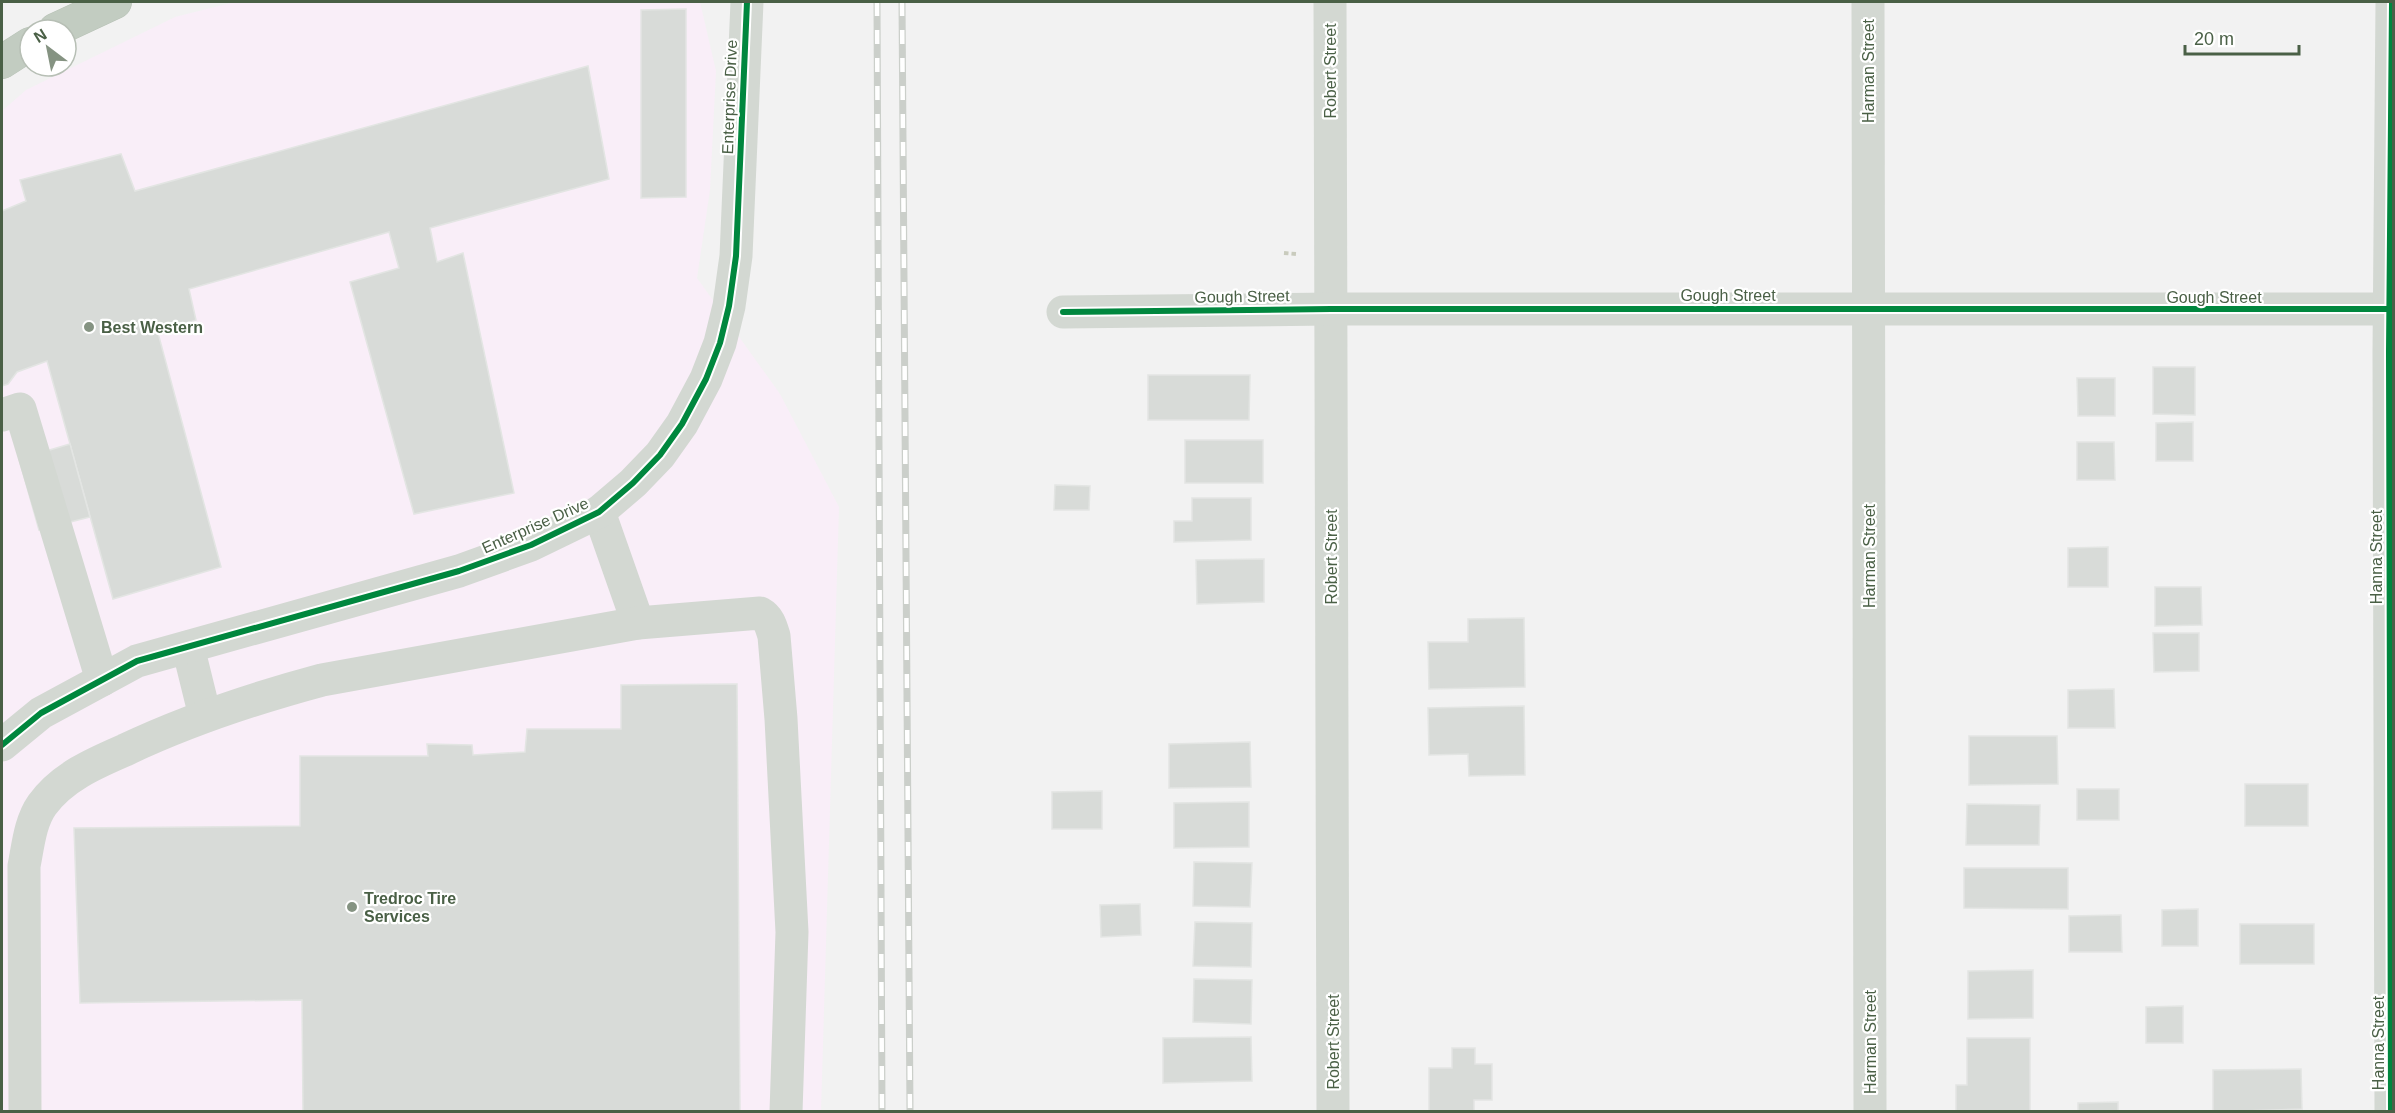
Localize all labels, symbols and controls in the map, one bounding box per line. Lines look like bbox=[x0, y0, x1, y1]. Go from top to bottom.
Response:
north arrow bbox=[18, 18, 78, 78]
street label: Harman Street bbox=[1860, 18, 1877, 123]
scale bar bbox=[2185, 18, 2299, 56]
street label: Robert Street bbox=[1322, 23, 1339, 119]
text: N bbox=[31, 25, 50, 46]
text: 20 m bbox=[2194, 29, 2234, 49]
street label: Enterprise Drive bbox=[719, 39, 740, 155]
street label: Gough Street bbox=[1194, 287, 1290, 306]
street label: Gough Street bbox=[1680, 287, 1776, 304]
street label: Gough Street bbox=[2166, 289, 2262, 306]
place label: Best Western bbox=[101, 319, 203, 336]
marker: Best Western bbox=[82, 320, 96, 334]
street label: Enterprise Drive bbox=[479, 494, 591, 557]
street label: Harman Street bbox=[1861, 503, 1878, 608]
street label: Robert Street bbox=[1323, 509, 1340, 605]
street label: Hanna Street bbox=[2368, 509, 2385, 604]
place label: Tredroc Tire Services bbox=[364, 890, 456, 925]
marker: Tredroc Tire Services bbox=[345, 900, 359, 914]
street label: Harman Street bbox=[1862, 989, 1879, 1094]
street label: Robert Street bbox=[1325, 994, 1342, 1090]
street label: Hanna Street bbox=[2370, 995, 2387, 1090]

